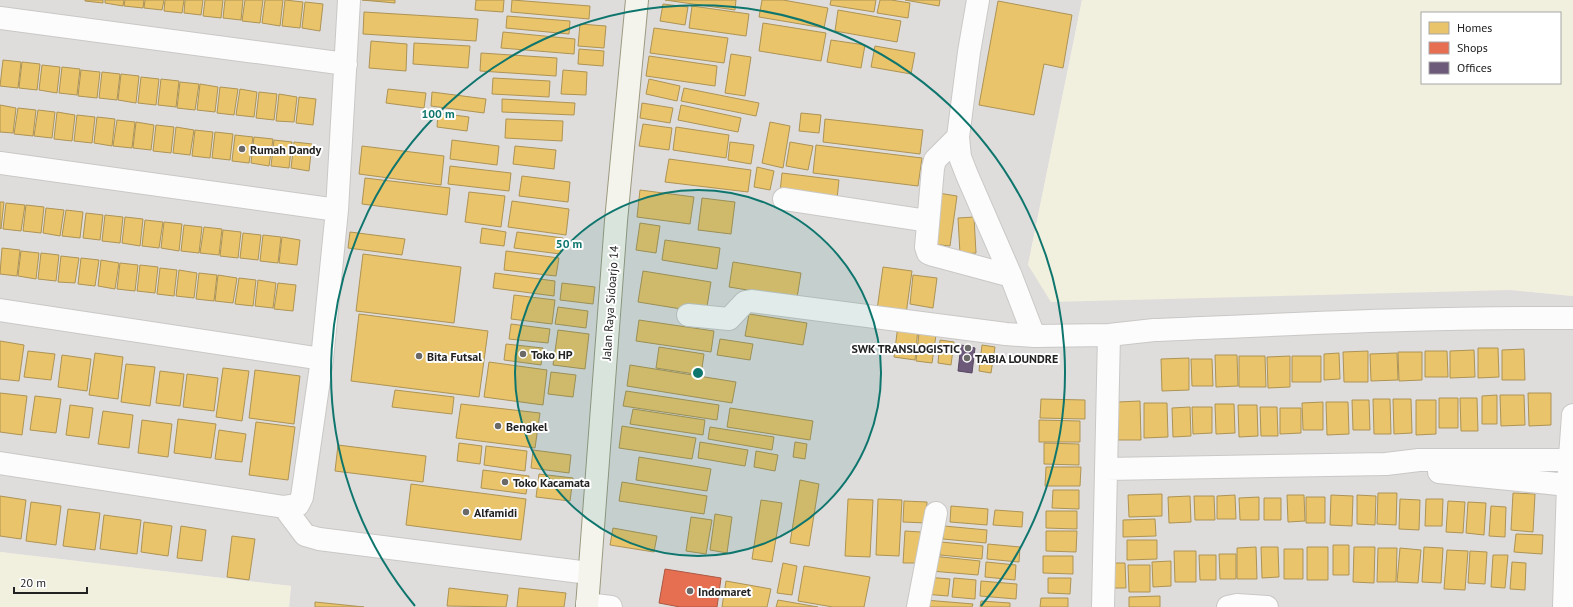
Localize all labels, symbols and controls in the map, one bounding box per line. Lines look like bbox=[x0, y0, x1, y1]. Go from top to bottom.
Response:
legend bbox=[1421, 12, 1561, 84]
text: Homes bbox=[1457, 20, 1492, 35]
text: Shops bbox=[1457, 40, 1488, 55]
text: Offices bbox=[1457, 60, 1492, 75]
text: 100 m bbox=[421, 106, 455, 121]
place label: Rumah Dandy bbox=[250, 142, 322, 157]
marker: Rumah Dandy bbox=[237, 144, 247, 154]
text: 50 m bbox=[556, 236, 582, 251]
street label: Jalan Raya Sidoarjo 14 bbox=[598, 245, 622, 362]
place label: SWK TRANSLOGISTIC bbox=[851, 341, 960, 356]
marker: SWK TRANSLOGISTIC bbox=[963, 343, 973, 353]
place label: Toko HP bbox=[531, 347, 573, 362]
place label: Bita Futsal bbox=[427, 349, 482, 364]
marker: Toko HP bbox=[518, 349, 528, 359]
marker: Bita Futsal bbox=[414, 351, 424, 361]
place label: TABIA LOUNDRE bbox=[975, 351, 1058, 366]
marker: TABIA LOUNDRE bbox=[962, 353, 972, 363]
centre of rings bbox=[691, 366, 705, 380]
place label: Bengkel bbox=[506, 419, 548, 434]
marker: Bengkel bbox=[493, 421, 503, 431]
place label: Toko Kacamata bbox=[513, 475, 590, 490]
marker: Toko Kacamata bbox=[500, 477, 510, 487]
place label: Alfamidi bbox=[474, 505, 517, 520]
marker: Alfamidi bbox=[461, 507, 471, 517]
scale bar bbox=[14, 569, 87, 595]
text: 20 m bbox=[20, 575, 46, 590]
place label: Indomaret bbox=[698, 584, 752, 599]
marker: Indomaret bbox=[685, 586, 695, 596]

